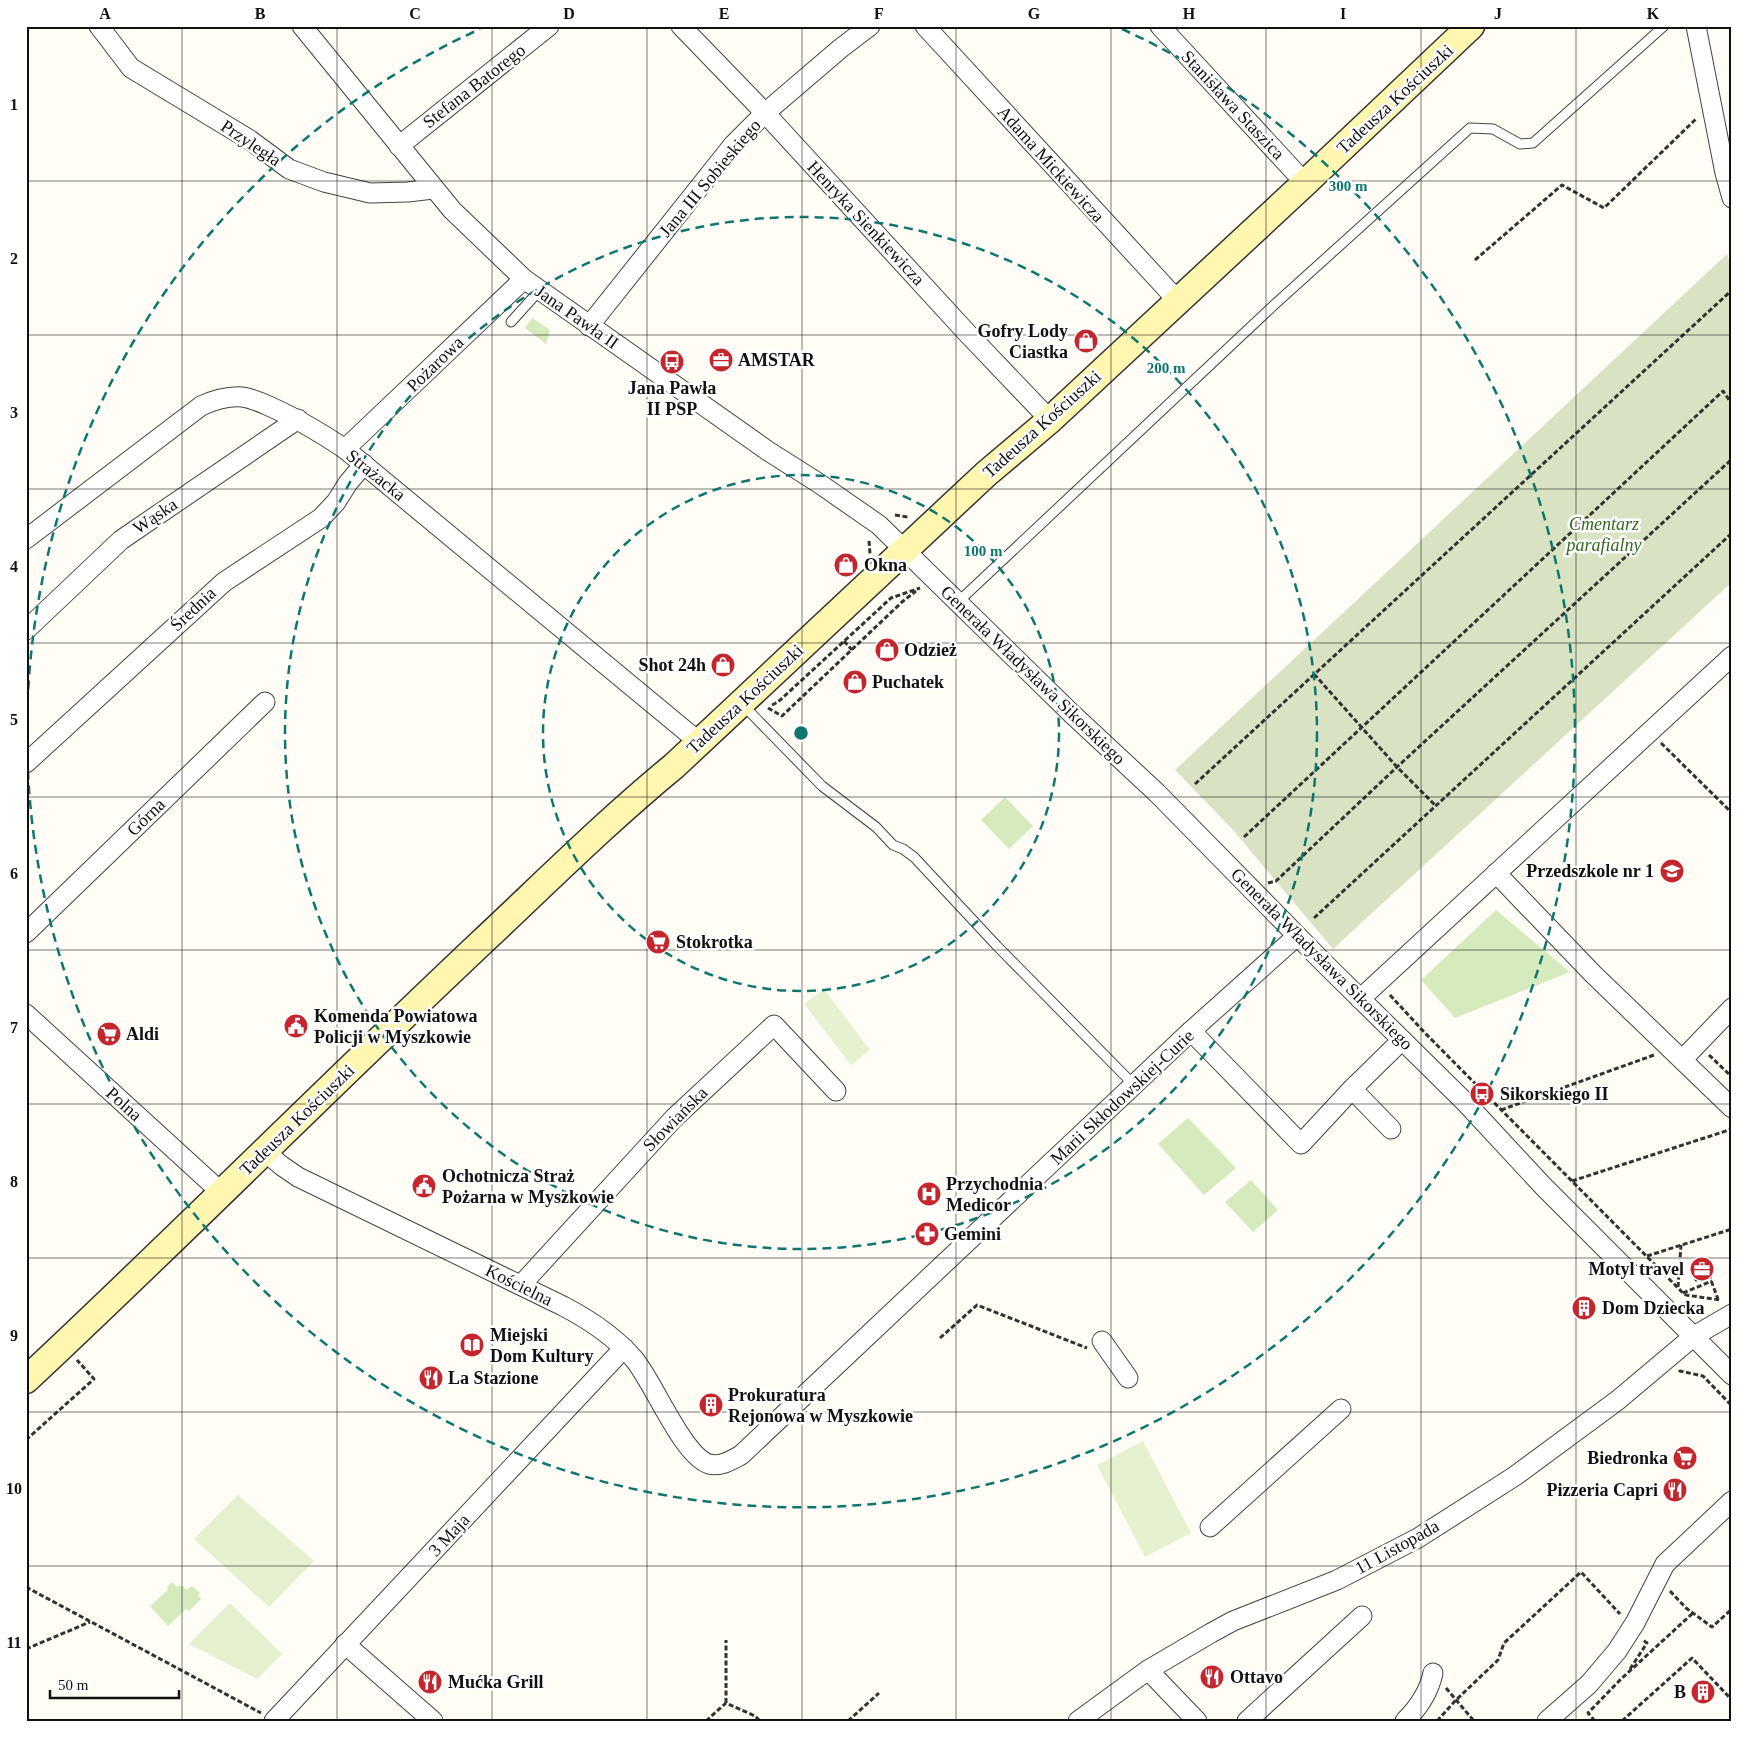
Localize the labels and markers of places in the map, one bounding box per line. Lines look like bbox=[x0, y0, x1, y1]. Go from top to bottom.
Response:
place label: Gofry Lody Ciastka bbox=[977, 321, 1068, 362]
shop icon: Gofry Lody Ciastka bbox=[1073, 328, 1099, 354]
office icon: AMSTAR bbox=[708, 347, 734, 373]
bus stop icon: Jana Pawła II PSP bbox=[659, 349, 685, 375]
place label: AMSTAR bbox=[738, 350, 816, 370]
place label: Jana Pawła II PSP bbox=[628, 378, 716, 419]
shop icon: Okna bbox=[833, 552, 859, 578]
place label: Okna bbox=[864, 555, 907, 575]
shop icon: Odzież bbox=[874, 637, 900, 663]
place label: Odzież bbox=[904, 640, 957, 660]
shop icon: Shot 24h bbox=[710, 652, 736, 678]
place label: Shot 24h bbox=[638, 655, 706, 675]
shop icon: Puchatek bbox=[842, 669, 868, 695]
place label: Puchatek bbox=[872, 672, 944, 692]
centre of rings bbox=[792, 724, 810, 742]
school or university icon: Przedszkole nr 1 bbox=[1659, 858, 1685, 884]
place label: Przedszkole nr 1 bbox=[1526, 861, 1654, 881]
supermarket icon: Stokrotka bbox=[645, 929, 671, 955]
place label: Stokrotka bbox=[676, 932, 753, 952]
place label: Komenda Powiatowa Policji w Myszkowie bbox=[314, 1006, 478, 1047]
public building icon: Komenda Powiatowa Policji w Myszkowie bbox=[283, 1013, 309, 1039]
supermarket icon: Aldi bbox=[96, 1021, 122, 1047]
place label: Aldi bbox=[126, 1024, 159, 1044]
bus stop icon: Sikorskiego II bbox=[1469, 1081, 1495, 1107]
place label: Sikorskiego II bbox=[1500, 1084, 1609, 1104]
place label: Ochotnicza Straż Pożarna w Myszkowie bbox=[442, 1166, 614, 1207]
public building icon: Ochotnicza Straż Pożarna w Myszkowie bbox=[411, 1173, 437, 1199]
place label: Przychodnia Medicor bbox=[946, 1174, 1043, 1215]
hospital icon: Przychodnia Medicor bbox=[916, 1181, 942, 1207]
pharmacy icon: Gemini bbox=[914, 1221, 940, 1247]
place label: Gemini bbox=[944, 1224, 1001, 1244]
office icon: Motyl travel bbox=[1689, 1256, 1715, 1282]
place label: Motyl travel bbox=[1589, 1259, 1684, 1279]
building icon: Dom Dziecka bbox=[1571, 1295, 1597, 1321]
place label: Dom Dziecka bbox=[1602, 1298, 1704, 1318]
place label: Miejski Dom Kultury bbox=[490, 1325, 594, 1366]
library icon: Miejski Dom Kultury bbox=[459, 1332, 485, 1358]
restaurant icon: La Stazione bbox=[418, 1365, 444, 1391]
place label: La Stazione bbox=[448, 1368, 539, 1388]
place label: Prokuratura Rejonowa w Myszkowie bbox=[728, 1385, 913, 1426]
building icon: Prokuratura Rejonowa w Myszkowie bbox=[698, 1392, 724, 1418]
supermarket icon: Biedronka bbox=[1672, 1445, 1698, 1471]
place label: Biedronka bbox=[1587, 1448, 1668, 1468]
restaurant icon: Pizzeria Capri bbox=[1662, 1477, 1688, 1503]
place label: Pizzeria Capri bbox=[1547, 1480, 1658, 1500]
restaurant icon: Ottavo bbox=[1199, 1664, 1225, 1690]
place label: Ottavo bbox=[1230, 1667, 1283, 1687]
restaurant icon: Mućka Grill bbox=[417, 1669, 443, 1695]
place label: Mućka Grill bbox=[448, 1672, 544, 1692]
building icon: B bbox=[1690, 1679, 1716, 1705]
place label: B bbox=[1674, 1682, 1686, 1702]

